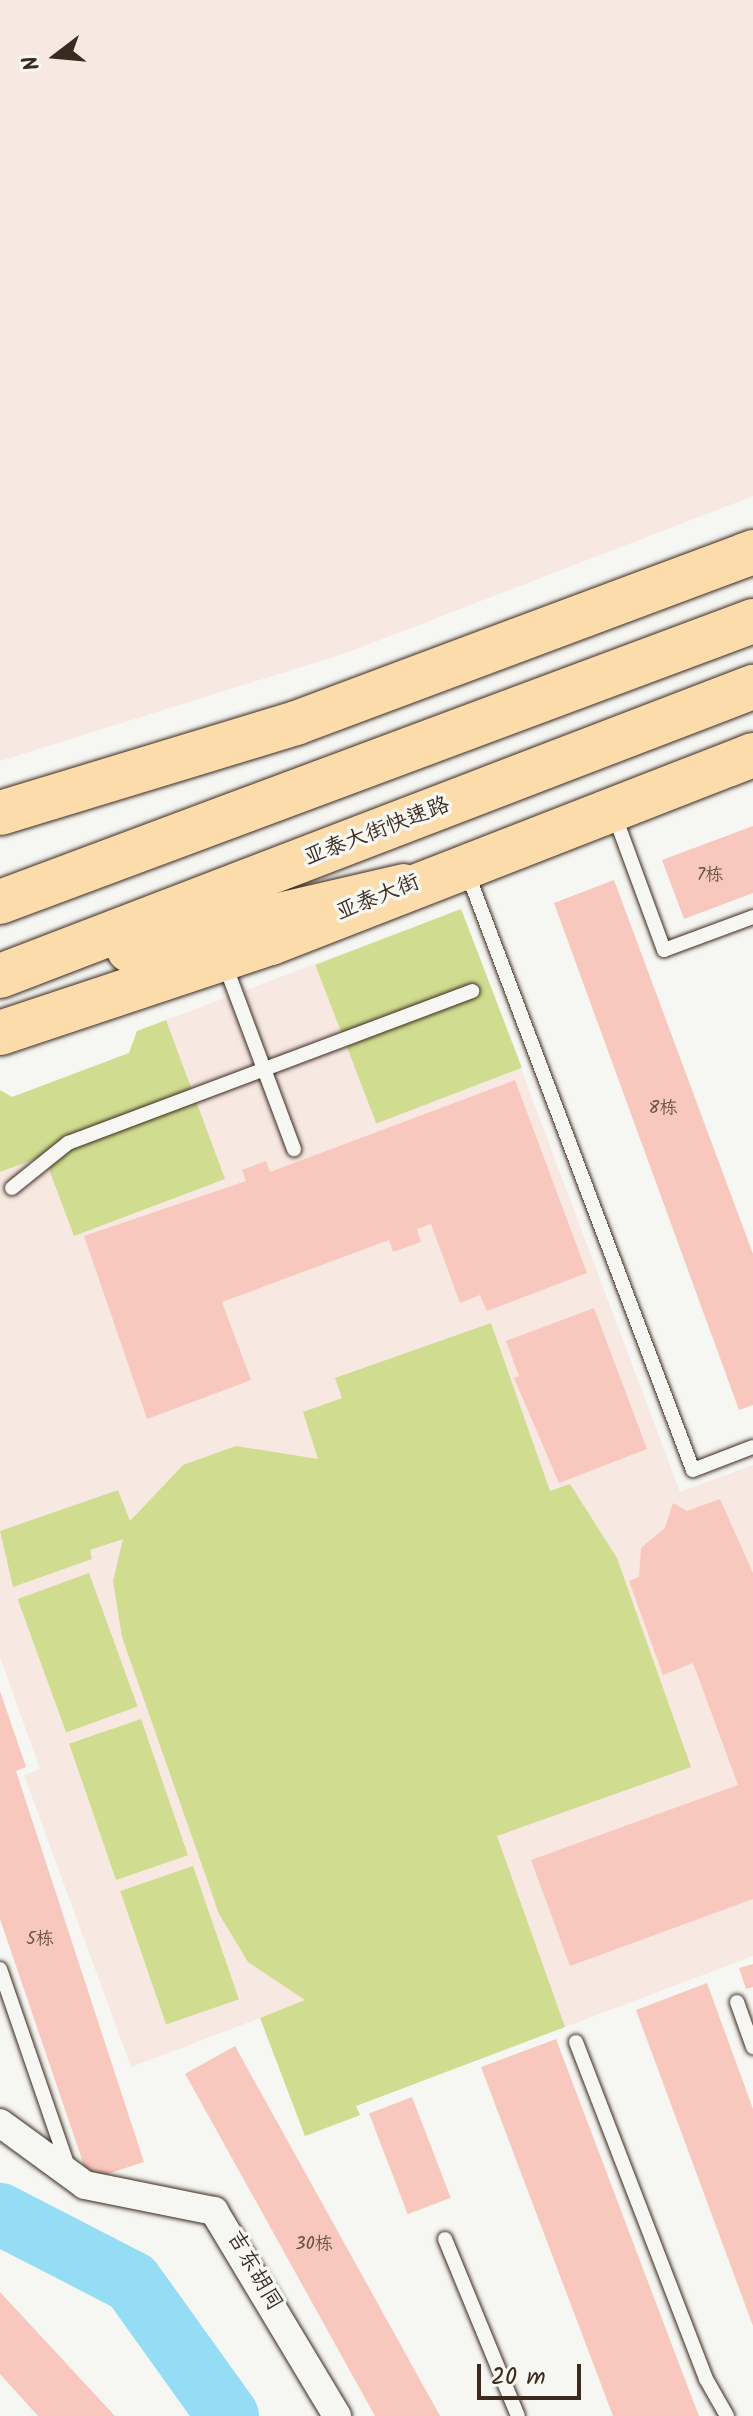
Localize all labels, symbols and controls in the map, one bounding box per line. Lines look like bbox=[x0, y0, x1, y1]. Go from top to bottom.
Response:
north arrow bbox=[16, 16, 96, 96]
text: N bbox=[14, 51, 51, 74]
street label: 亚泰大街快速路 bbox=[300, 792, 454, 872]
house number: 7栋 bbox=[697, 865, 723, 887]
street label: 亚泰大街 bbox=[332, 869, 424, 927]
house number: 8栋 bbox=[649, 1098, 677, 1120]
house number: 5栋 bbox=[26, 1929, 54, 1951]
street label: 吉东胡同 bbox=[221, 2226, 287, 2316]
house number: 30栋 bbox=[295, 2234, 333, 2256]
scale bar bbox=[481, 2348, 585, 2398]
text: 20 m bbox=[491, 2358, 546, 2397]

